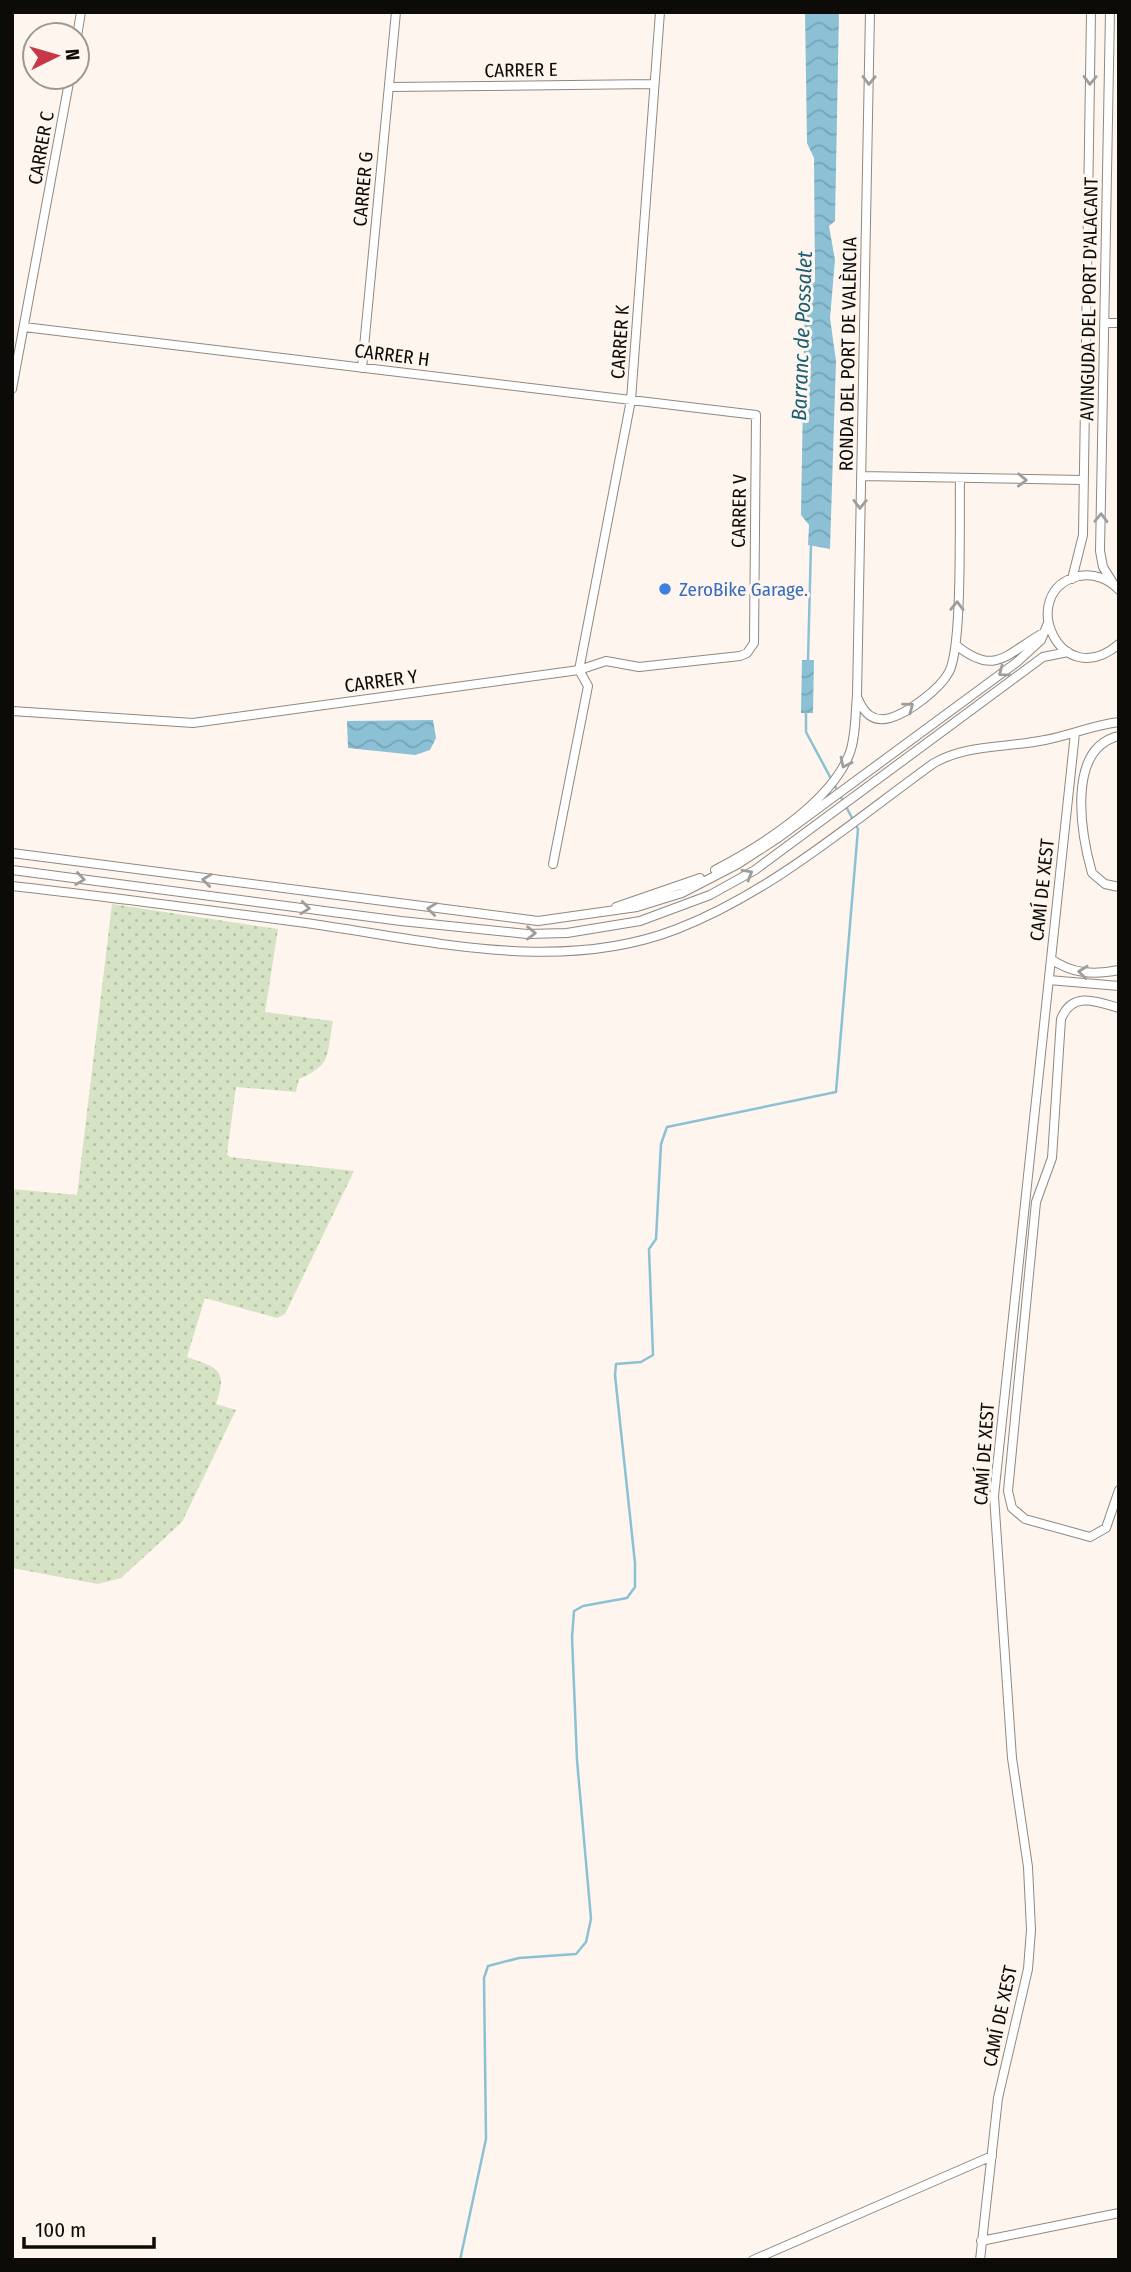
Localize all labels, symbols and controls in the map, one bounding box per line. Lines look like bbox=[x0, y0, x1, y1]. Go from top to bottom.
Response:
north arrow bbox=[21, 21, 91, 91]
text: N bbox=[60, 48, 84, 61]
street label: CARRER E bbox=[484, 58, 558, 82]
one-way arrow bbox=[861, 75, 876, 86]
one-way arrow bbox=[1082, 76, 1098, 86]
street label: CARRER C bbox=[23, 109, 59, 186]
street label: CARRER G bbox=[348, 151, 378, 227]
street label: AVINGUDA DEL PORT D'ALACANT bbox=[1075, 177, 1103, 421]
street label: RONDA DEL PORT DE VALÈNCIA bbox=[834, 237, 862, 471]
water label: Barranc de Possalet bbox=[786, 251, 818, 421]
street label: CARRER K bbox=[606, 303, 634, 380]
street label: CARRER H bbox=[353, 339, 431, 371]
one-way arrow bbox=[1016, 472, 1027, 487]
street label: CARRER V bbox=[727, 474, 751, 548]
one-way arrow bbox=[853, 499, 868, 510]
one-way arrow bbox=[1093, 512, 1109, 522]
place label: ZeroBike Garage. bbox=[679, 578, 808, 601]
marker: ZeroBike Garage. bbox=[657, 581, 673, 597]
one-way arrow bbox=[949, 600, 964, 611]
street label: CARRER Y bbox=[343, 664, 420, 698]
one-way arrow bbox=[998, 664, 1011, 676]
one-way arrow bbox=[901, 703, 914, 716]
one-way arrow bbox=[839, 756, 853, 768]
street label: CAMÍ DE XEST bbox=[1025, 837, 1059, 942]
one-way arrow bbox=[740, 869, 753, 882]
one-way arrow bbox=[74, 871, 86, 886]
one-way arrow bbox=[201, 873, 213, 888]
one-way arrow bbox=[300, 901, 311, 916]
one-way arrow bbox=[426, 902, 438, 917]
one-way arrow bbox=[526, 926, 537, 941]
one-way arrow bbox=[1078, 964, 1089, 979]
street label: CAMÍ DE XEST bbox=[969, 1402, 999, 1506]
street label: CAMÍ DE XEST bbox=[978, 1963, 1022, 2069]
scale bar bbox=[24, 2206, 154, 2250]
text: 100 m bbox=[35, 2217, 86, 2243]

